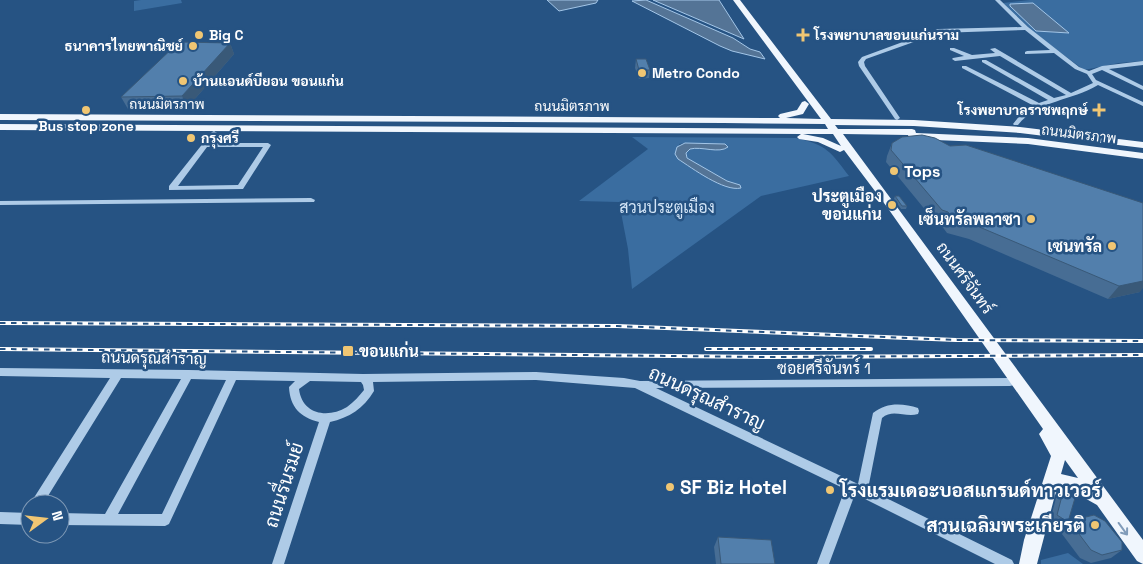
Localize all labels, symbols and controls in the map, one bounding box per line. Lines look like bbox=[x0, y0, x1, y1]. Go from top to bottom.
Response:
place label: Big C bbox=[209, 26, 244, 44]
place label: โรงพยาบาลขอนแก่นราม bbox=[813, 26, 959, 44]
marker: โรงพยาบาลขอนแก่นราม bbox=[796, 28, 810, 42]
marker: Big C bbox=[193, 29, 205, 41]
place label: ธนาคารไทยพาณิชย์ bbox=[65, 37, 184, 55]
marker: ธนาคารไทยพาณิชย์ bbox=[187, 40, 199, 52]
place label: Metro Condo bbox=[652, 64, 740, 82]
marker: Metro Condo bbox=[636, 67, 648, 79]
place label: บ้านแอนด์บียอน ขอนแก่น bbox=[193, 72, 344, 90]
marker: บ้านแอนด์บียอน ขอนแก่น bbox=[177, 75, 189, 87]
street label: ถนนมิตรภาพ bbox=[129, 95, 205, 113]
street label: ถนนมิตรภาพ bbox=[534, 97, 610, 115]
place label: โรงพยาบาลราชพฤกษ์ bbox=[957, 101, 1089, 119]
marker: โรงพยาบาลราชพฤกษ์ bbox=[1092, 103, 1106, 117]
marker: Bus stop zone bbox=[80, 104, 92, 116]
place label: Bus stop zone bbox=[38, 117, 134, 135]
street label: ถนนมิตรภาพ bbox=[1041, 120, 1117, 148]
place label: กรุงศรี bbox=[201, 129, 239, 149]
marker: กรุงศรี bbox=[185, 132, 197, 144]
place label: Tops bbox=[904, 161, 940, 182]
marker: Tops bbox=[888, 165, 900, 177]
place label: ประตูเมือง ขอนแก่น bbox=[812, 186, 882, 225]
park label: สวนประตูเมือง bbox=[619, 197, 715, 219]
marker: ประตูเมือง ขอนแก่น bbox=[886, 199, 898, 211]
place label: เซ็นทรัลพลาซา bbox=[918, 206, 1021, 230]
marker: เซ็นทรัลพลาซา bbox=[1025, 213, 1037, 225]
place label: เซนทรัล bbox=[1047, 236, 1102, 257]
street label: ถนนศรีจันทร์ bbox=[932, 237, 1000, 319]
marker: เซนทรัล bbox=[1106, 240, 1118, 252]
place label: ขอนแก่น bbox=[359, 341, 419, 362]
marker: ขอนแก่น bbox=[341, 344, 355, 358]
street label: ถนนดรุณสำราญ bbox=[101, 347, 207, 370]
street label: ซอยศรีจันทร์ 1 bbox=[777, 356, 871, 379]
street label: ถนนดรุณสำราญ bbox=[645, 360, 769, 436]
street label: ถนนรื่นรมย์ bbox=[254, 438, 310, 531]
place label: SF Biz Hotel bbox=[680, 475, 787, 500]
place label: โรงแรมเดอะบอสแกรนด์ทาวเวอร์ bbox=[839, 478, 1102, 503]
marker: SF Biz Hotel bbox=[664, 481, 676, 493]
marker: โรงแรมเดอะบอสแกรนด์ทาวเวอร์ bbox=[824, 484, 836, 496]
north arrow bbox=[20, 494, 70, 544]
text: N bbox=[48, 509, 67, 523]
place label: สวนเฉลิมพระเกียรติ bbox=[926, 513, 1085, 538]
marker: สวนเฉลิมพระเกียรติ bbox=[1089, 519, 1101, 531]
one-way arrow bbox=[1118, 522, 1128, 536]

